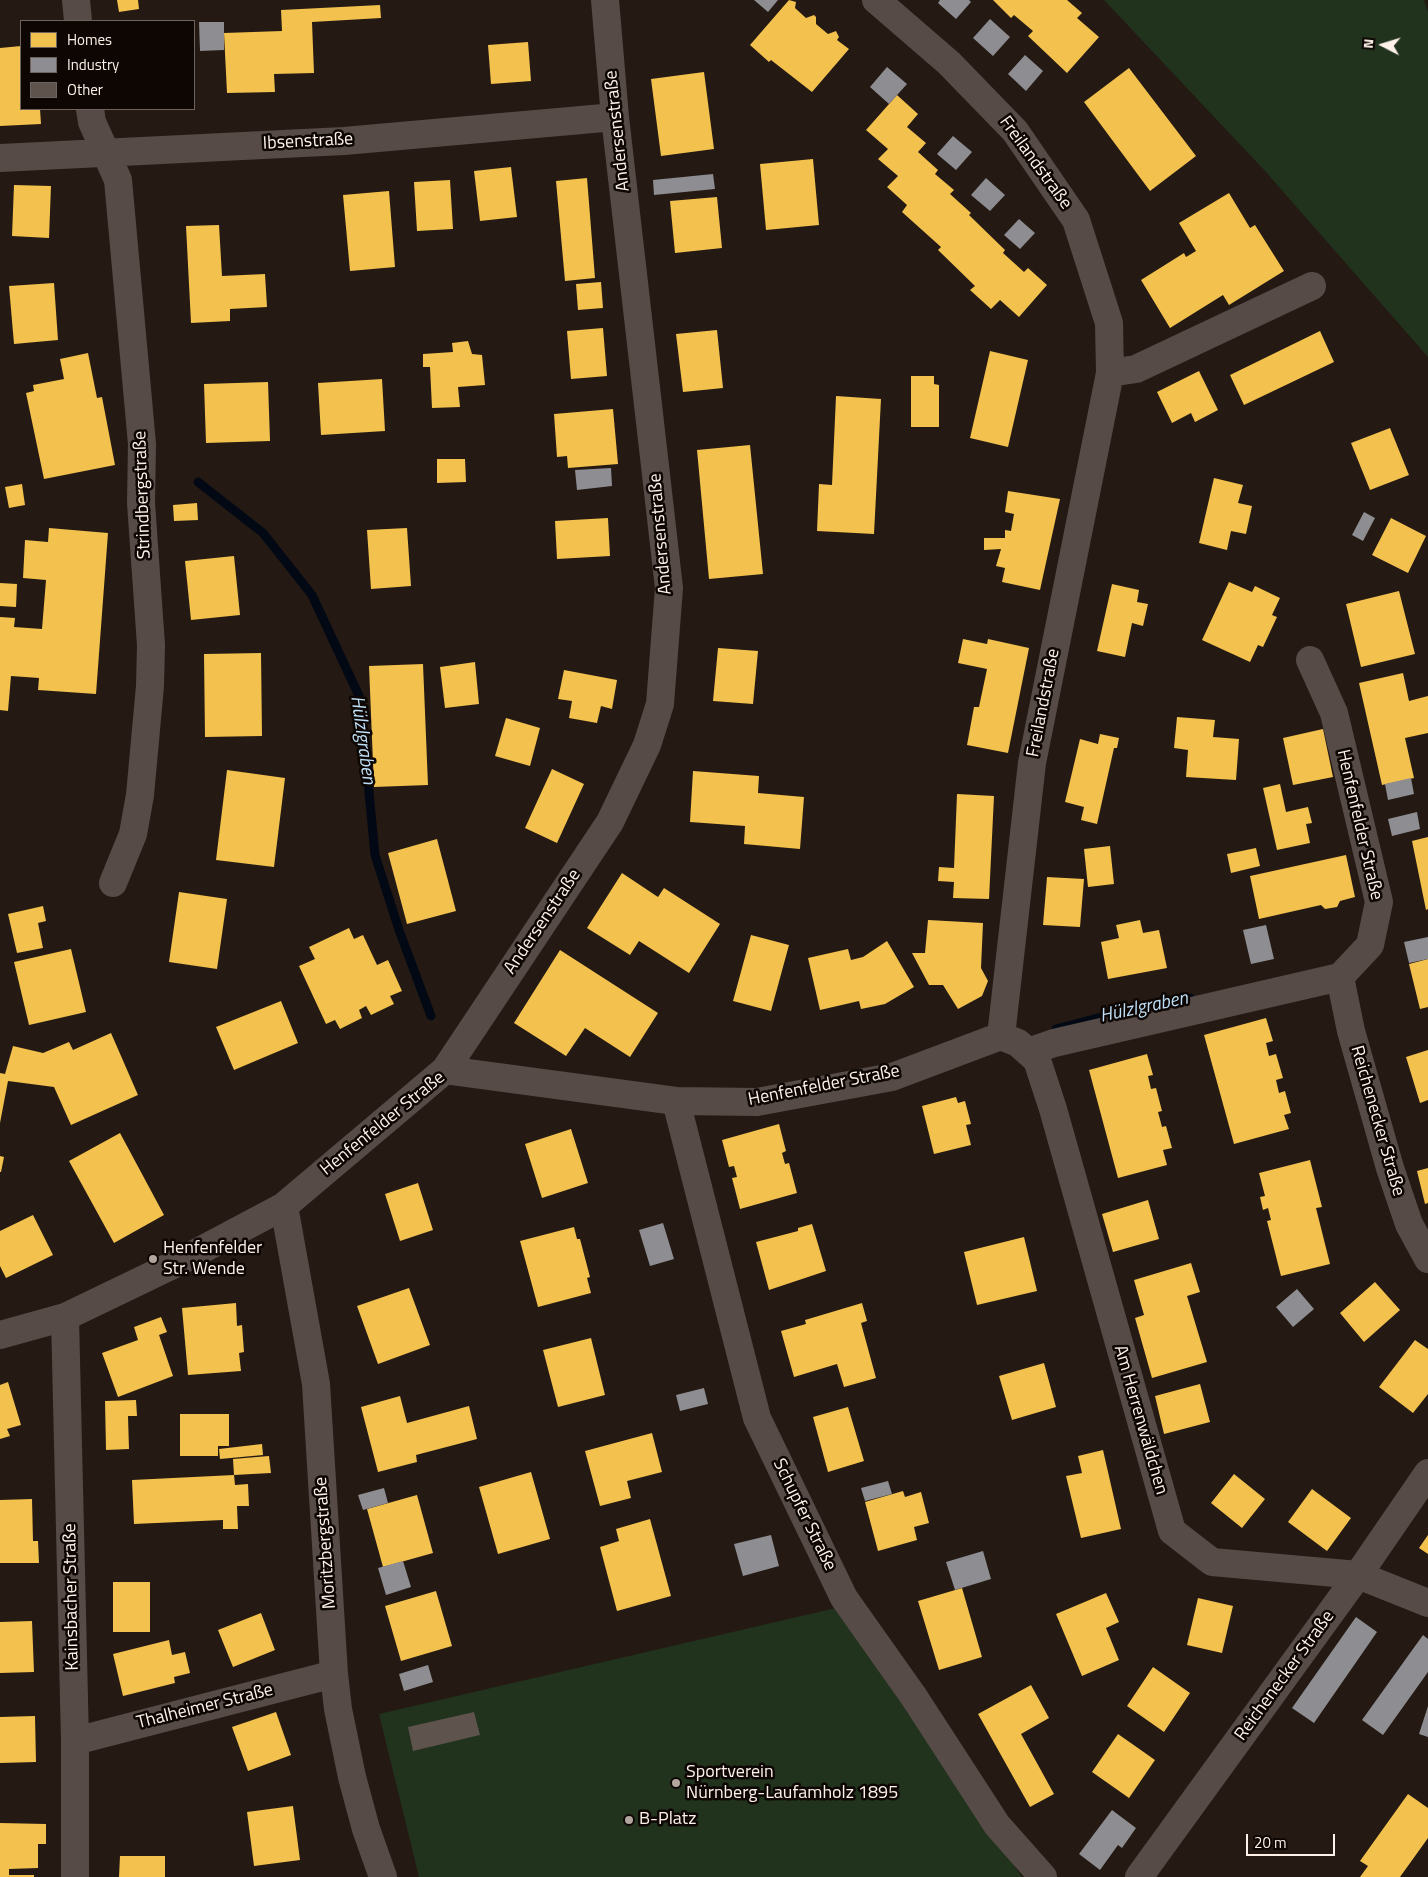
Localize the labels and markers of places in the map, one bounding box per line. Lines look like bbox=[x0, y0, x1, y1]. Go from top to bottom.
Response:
place label: Henfenfelder Str. Wende bbox=[163, 1238, 262, 1280]
marker: Henfenfelder Str. Wende bbox=[147, 1253, 159, 1265]
place label: Sportverein Nürnberg-Laufamholz 1895 bbox=[686, 1762, 898, 1805]
marker: Sportverein Nürnberg-Laufamholz 1895 bbox=[670, 1777, 682, 1789]
place label: B-Platz bbox=[639, 1809, 696, 1831]
marker: B-Platz bbox=[623, 1814, 635, 1826]

